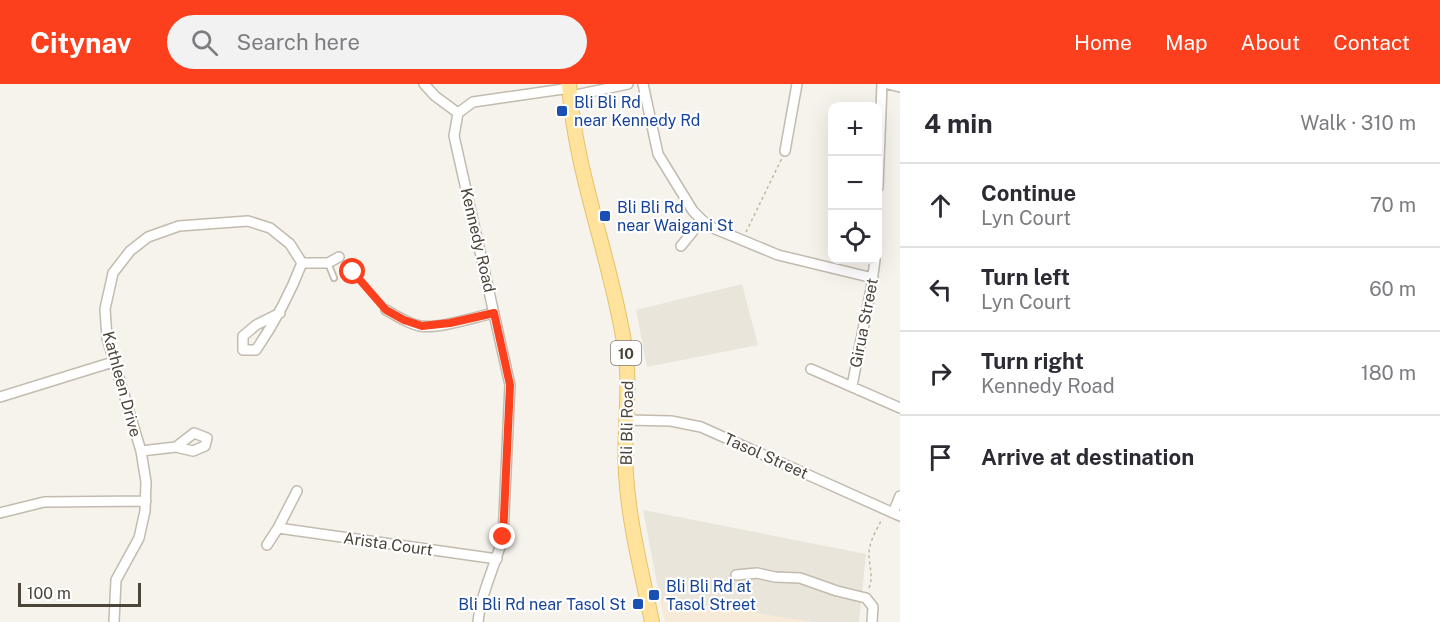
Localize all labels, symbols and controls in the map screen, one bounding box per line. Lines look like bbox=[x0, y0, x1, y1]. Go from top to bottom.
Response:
search box bbox=[167, 15, 587, 69]
text: Citynav bbox=[30, 26, 131, 59]
icon: search bbox=[188, 26, 221, 59]
text: Search here bbox=[236, 29, 360, 55]
text: Home bbox=[1074, 30, 1132, 55]
text: Map bbox=[1165, 30, 1208, 55]
text: About bbox=[1241, 30, 1300, 55]
text: Contact bbox=[1333, 30, 1410, 55]
place label: Bli Bli Rd near Kennedy Rd bbox=[574, 93, 700, 130]
map controls bbox=[828, 102, 882, 264]
button: + bbox=[828, 102, 882, 156]
marker: Bli Bli Rd near Kennedy Rd bbox=[555, 104, 569, 118]
text: 4 min bbox=[924, 108, 993, 139]
text: Walk · 310 m bbox=[1300, 111, 1416, 135]
button: − bbox=[828, 156, 882, 210]
text: Continue bbox=[981, 180, 1076, 206]
street label: Kennedy Road bbox=[457, 186, 499, 294]
icon: ahead bbox=[924, 189, 957, 222]
text: 70 m bbox=[1370, 193, 1416, 217]
place label: Bli Bli Rd near Waigani St bbox=[617, 198, 733, 235]
text: Lyn Court bbox=[981, 206, 1071, 230]
marker: Bli Bli Rd near Waigani St bbox=[598, 209, 612, 223]
button: locate bbox=[828, 210, 882, 264]
route start bbox=[339, 258, 365, 284]
text: Turn left bbox=[981, 264, 1070, 290]
icon: left bbox=[924, 273, 957, 306]
street label: Girua Street bbox=[846, 277, 882, 369]
text: 60 m bbox=[1369, 277, 1416, 301]
text: Lyn Court bbox=[981, 290, 1071, 314]
street label: Kathleen Drive bbox=[99, 329, 145, 439]
road number: 10 bbox=[611, 341, 641, 365]
text: Turn right bbox=[981, 348, 1084, 374]
icon: right bbox=[924, 357, 957, 390]
text: 180 m bbox=[1361, 361, 1416, 385]
text: Kennedy Road bbox=[981, 374, 1115, 398]
street label: Bli Bli Road bbox=[617, 381, 637, 465]
street label: Tasol Street bbox=[721, 429, 811, 483]
icon: arrive bbox=[924, 441, 957, 474]
text: Arrive at destination bbox=[981, 444, 1194, 470]
route end bbox=[489, 523, 515, 549]
street label: Arista Court bbox=[342, 528, 434, 560]
place label: Bli Bli Rd at Tasol Street bbox=[666, 577, 756, 614]
scale bar bbox=[18, 580, 141, 608]
text: 100 m bbox=[27, 584, 71, 603]
marker: Bli Bli Rd at Tasol Street bbox=[647, 588, 661, 602]
place label: Bli Bli Rd near Tasol St bbox=[458, 595, 626, 614]
marker: Bli Bli Rd near Tasol St bbox=[631, 597, 645, 611]

